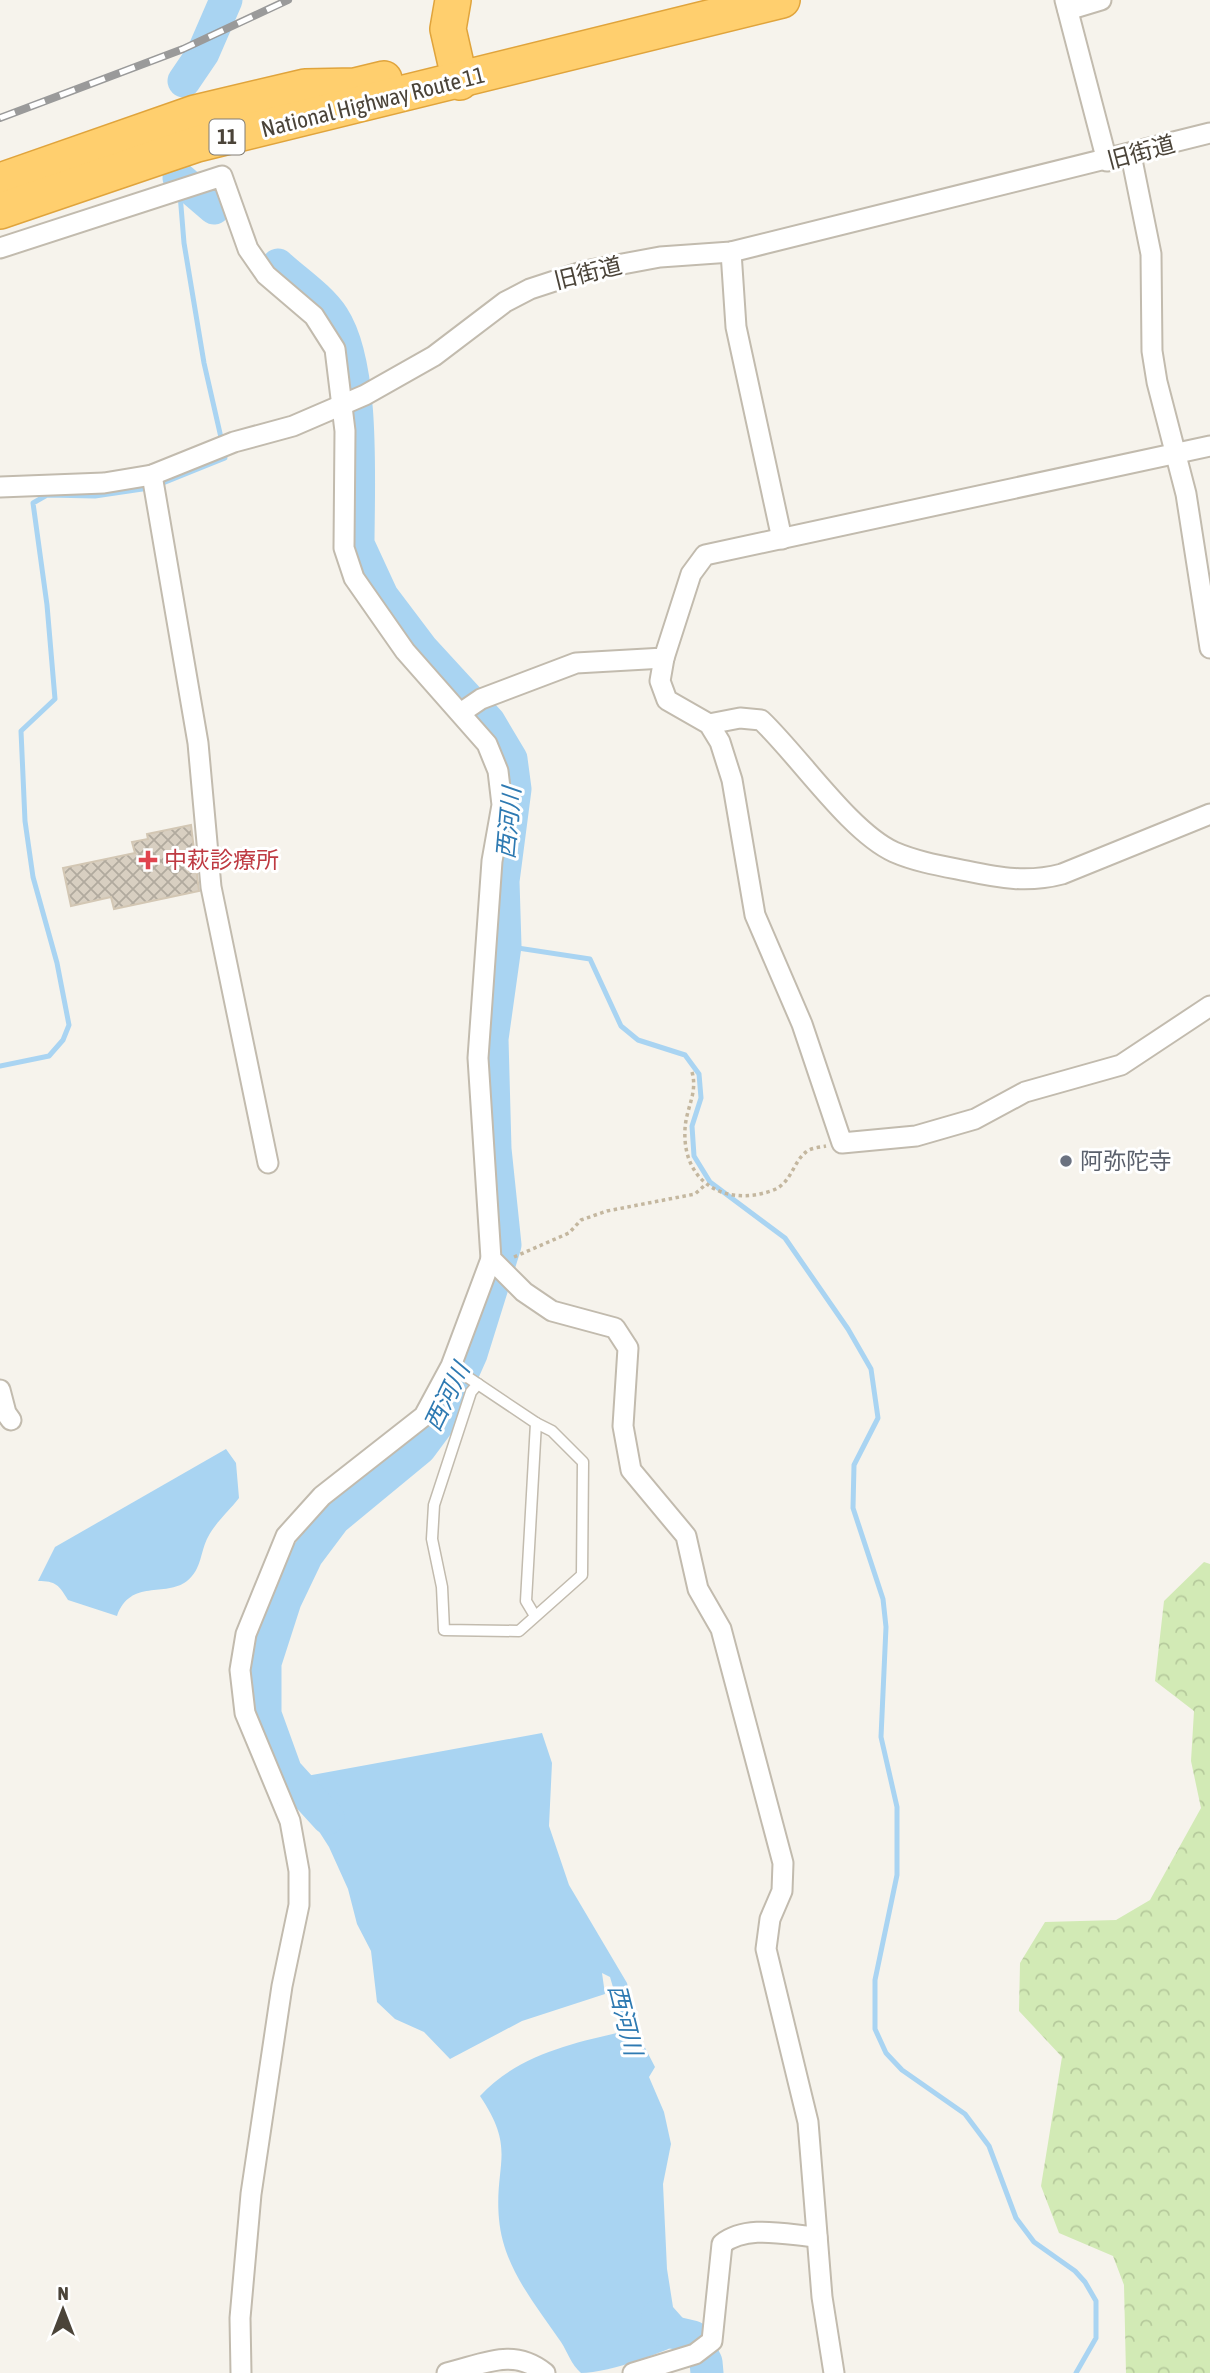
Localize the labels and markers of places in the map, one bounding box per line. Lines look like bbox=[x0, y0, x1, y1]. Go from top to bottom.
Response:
place label: 中萩診療所 bbox=[164, 847, 279, 873]
marker: 中萩診療所 bbox=[138, 850, 158, 870]
place label: 阿弥陀寺 bbox=[1080, 1148, 1172, 1174]
marker: 阿弥陀寺 bbox=[1058, 1153, 1074, 1169]

